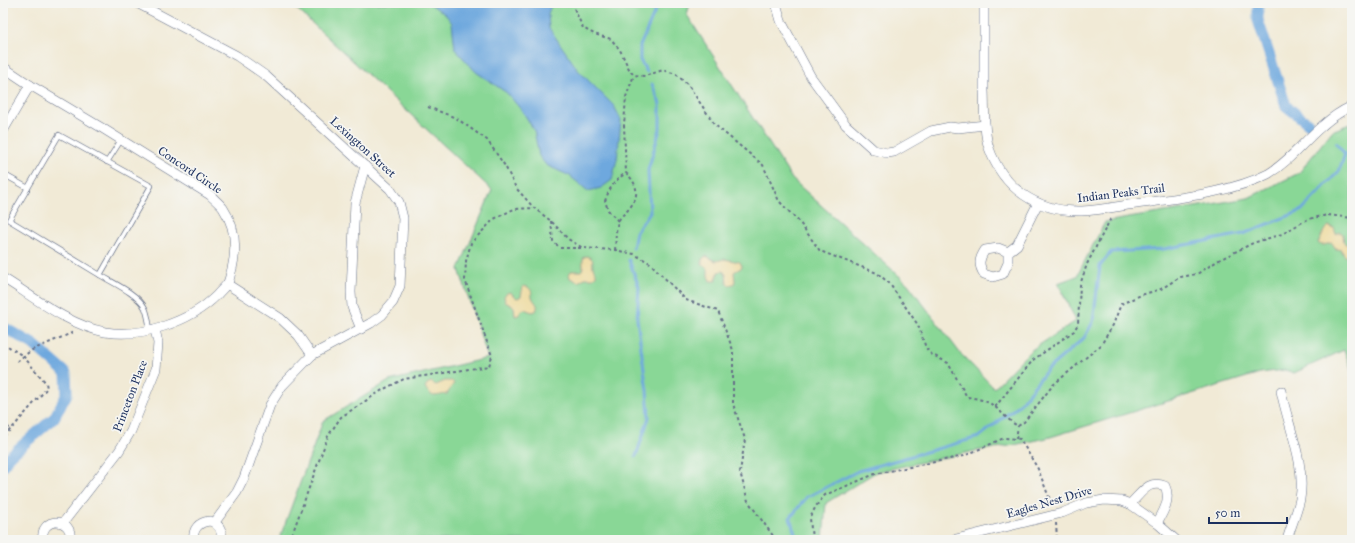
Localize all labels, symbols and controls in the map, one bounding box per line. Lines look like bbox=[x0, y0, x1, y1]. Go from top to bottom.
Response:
street label: Lexington Street bbox=[326, 114, 399, 181]
street label: Concord Circle bbox=[155, 143, 225, 197]
street label: Indian Peaks Trail bbox=[1076, 181, 1166, 205]
street label: Princeton Place bbox=[110, 358, 150, 434]
street label: Eagles Nest Drive bbox=[1005, 483, 1094, 522]
scale bar bbox=[1209, 499, 1287, 525]
text: 50 m bbox=[1215, 506, 1240, 520]

